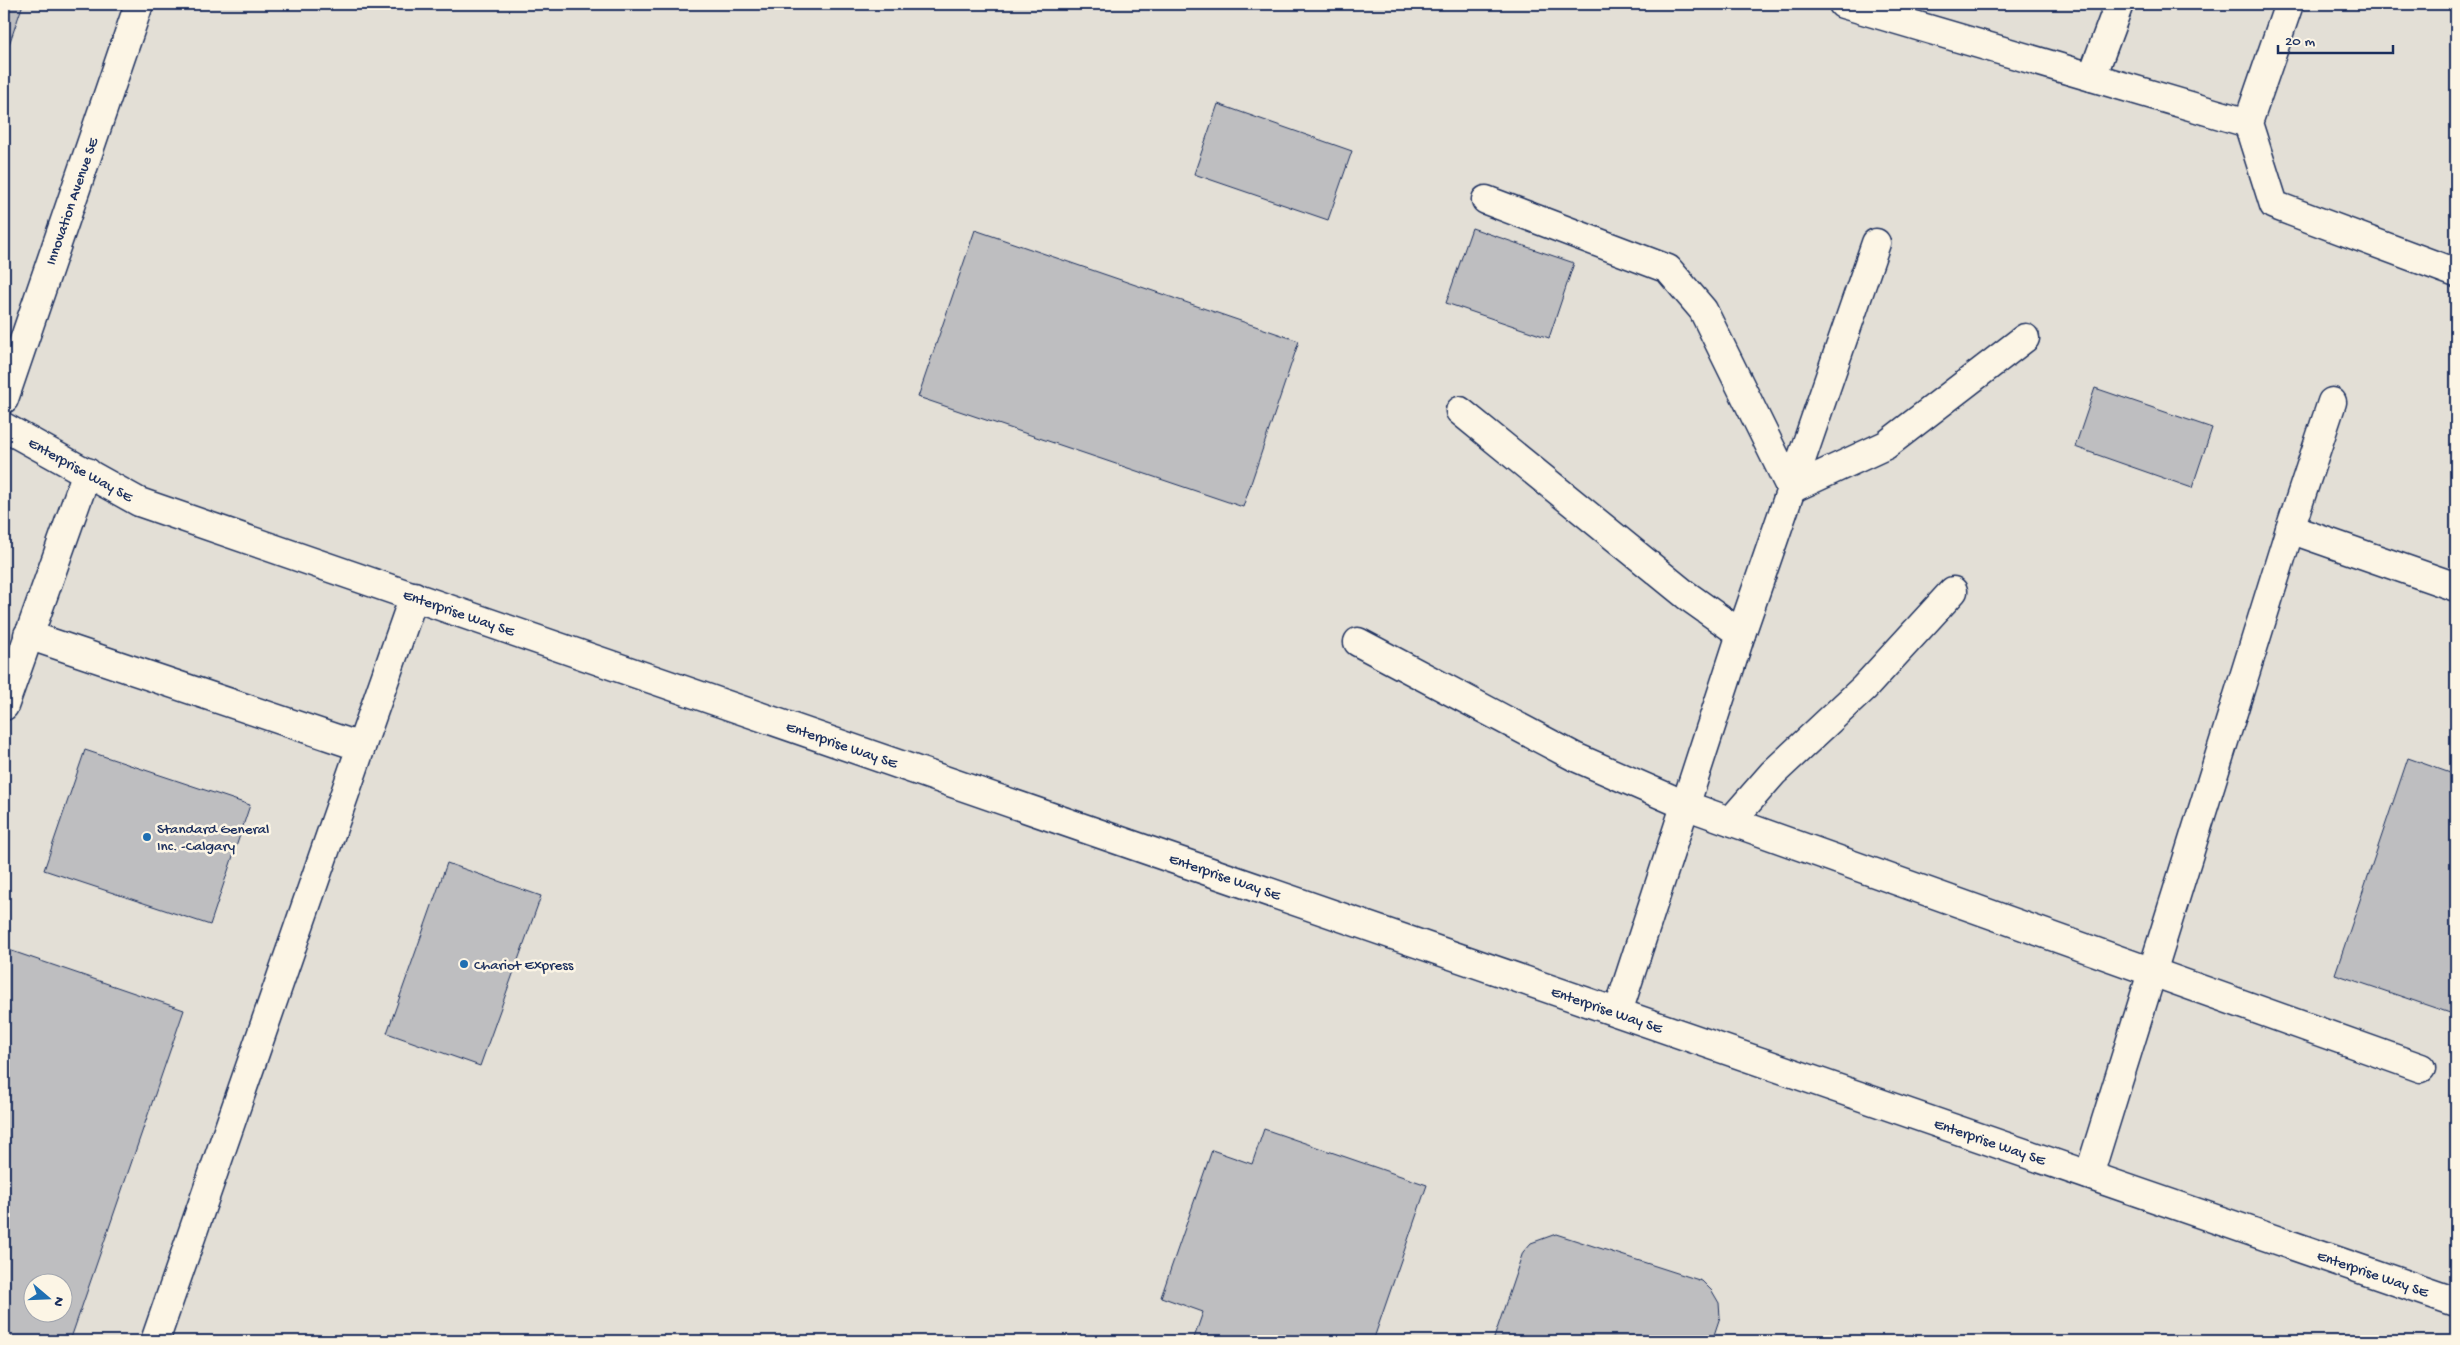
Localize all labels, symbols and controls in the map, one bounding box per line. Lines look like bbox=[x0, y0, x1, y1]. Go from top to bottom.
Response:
scale bar bbox=[2278, 22, 2392, 54]
text: 20 m bbox=[2285, 33, 2315, 51]
street label: Innovation Avenue SE bbox=[43, 135, 103, 268]
street label: Enterprise Way SE bbox=[25, 435, 136, 507]
street label: Enterprise Way SE bbox=[400, 586, 517, 642]
street label: Enterprise Way SE bbox=[783, 718, 900, 774]
place label: Standard General Inc. -Calgary bbox=[157, 821, 269, 856]
marker: Standard General Inc. -Calgary bbox=[141, 831, 153, 843]
street label: Enterprise Way SE bbox=[1166, 850, 1283, 906]
place label: Chariot Express bbox=[474, 957, 574, 975]
marker: Chariot Express bbox=[458, 958, 470, 970]
street label: Enterprise Way SE bbox=[1548, 983, 1665, 1039]
street label: Enterprise Way SE bbox=[1931, 1115, 2048, 1171]
street label: Enterprise Way SE bbox=[2314, 1247, 2431, 1303]
north arrow bbox=[22, 1272, 72, 1322]
text: N bbox=[48, 1294, 67, 1309]

